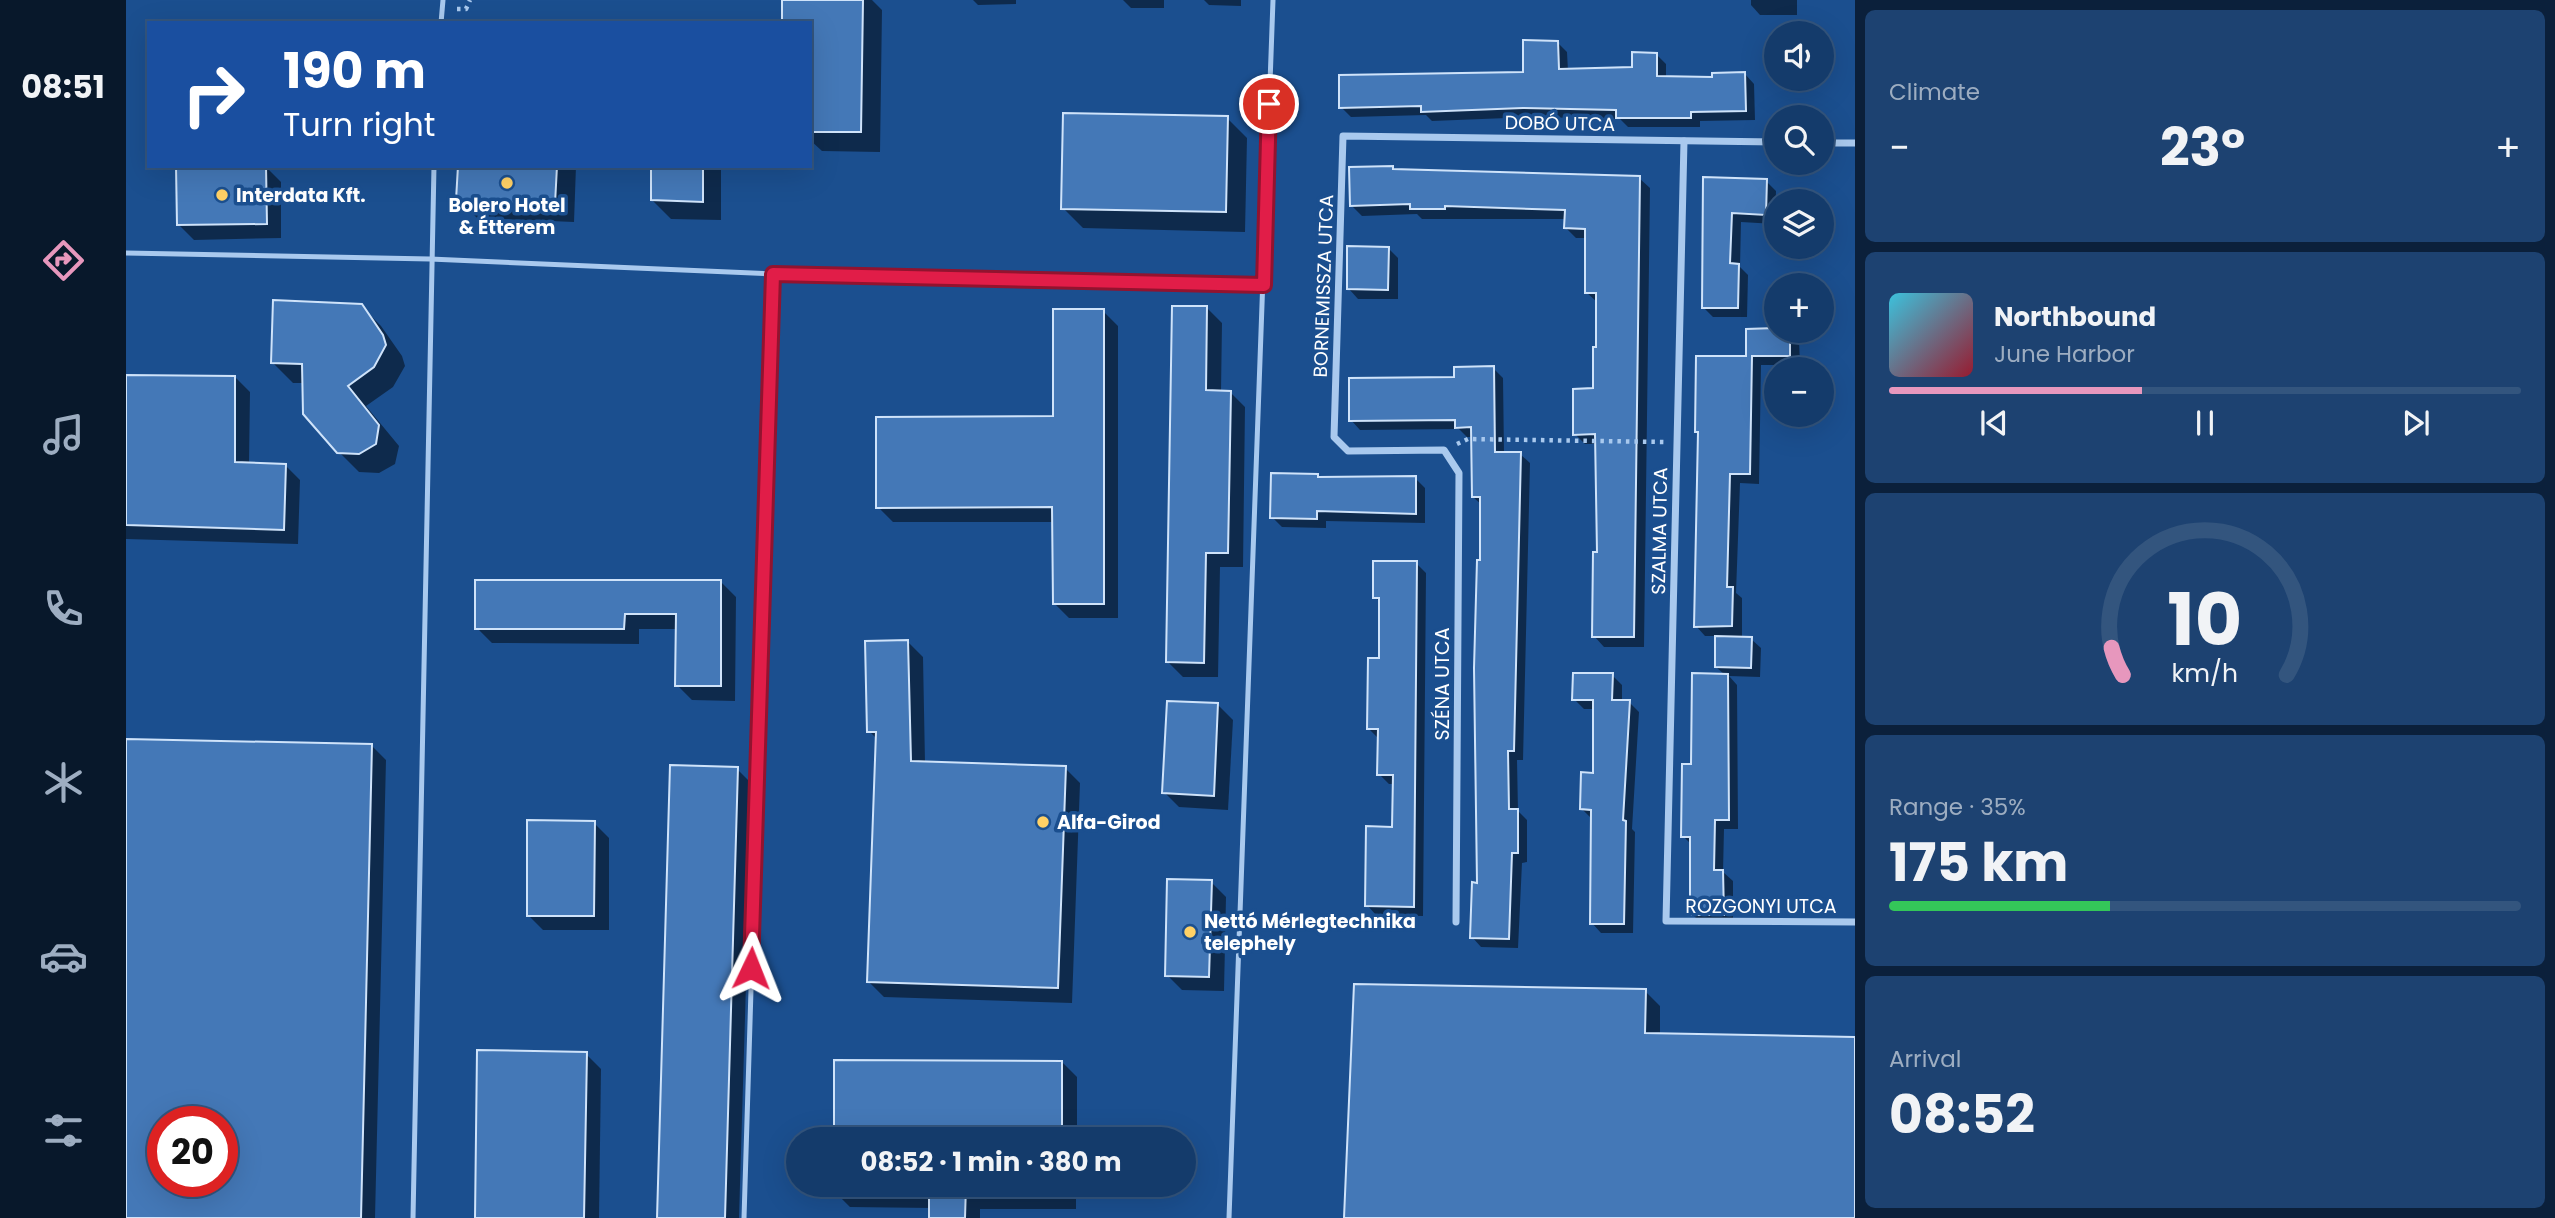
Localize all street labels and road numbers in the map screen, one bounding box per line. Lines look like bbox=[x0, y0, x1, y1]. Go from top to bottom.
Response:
street label: DOBÓ UTCA bbox=[1504, 109, 1616, 138]
street label: BORNEMISSZA UTCA bbox=[1307, 194, 1340, 378]
street label: SZALMA UTCA bbox=[1645, 467, 1674, 595]
street label: SZÉNA UTCA bbox=[1429, 627, 1456, 741]
street label: ROZGONYI UTCA bbox=[1685, 893, 1837, 920]

